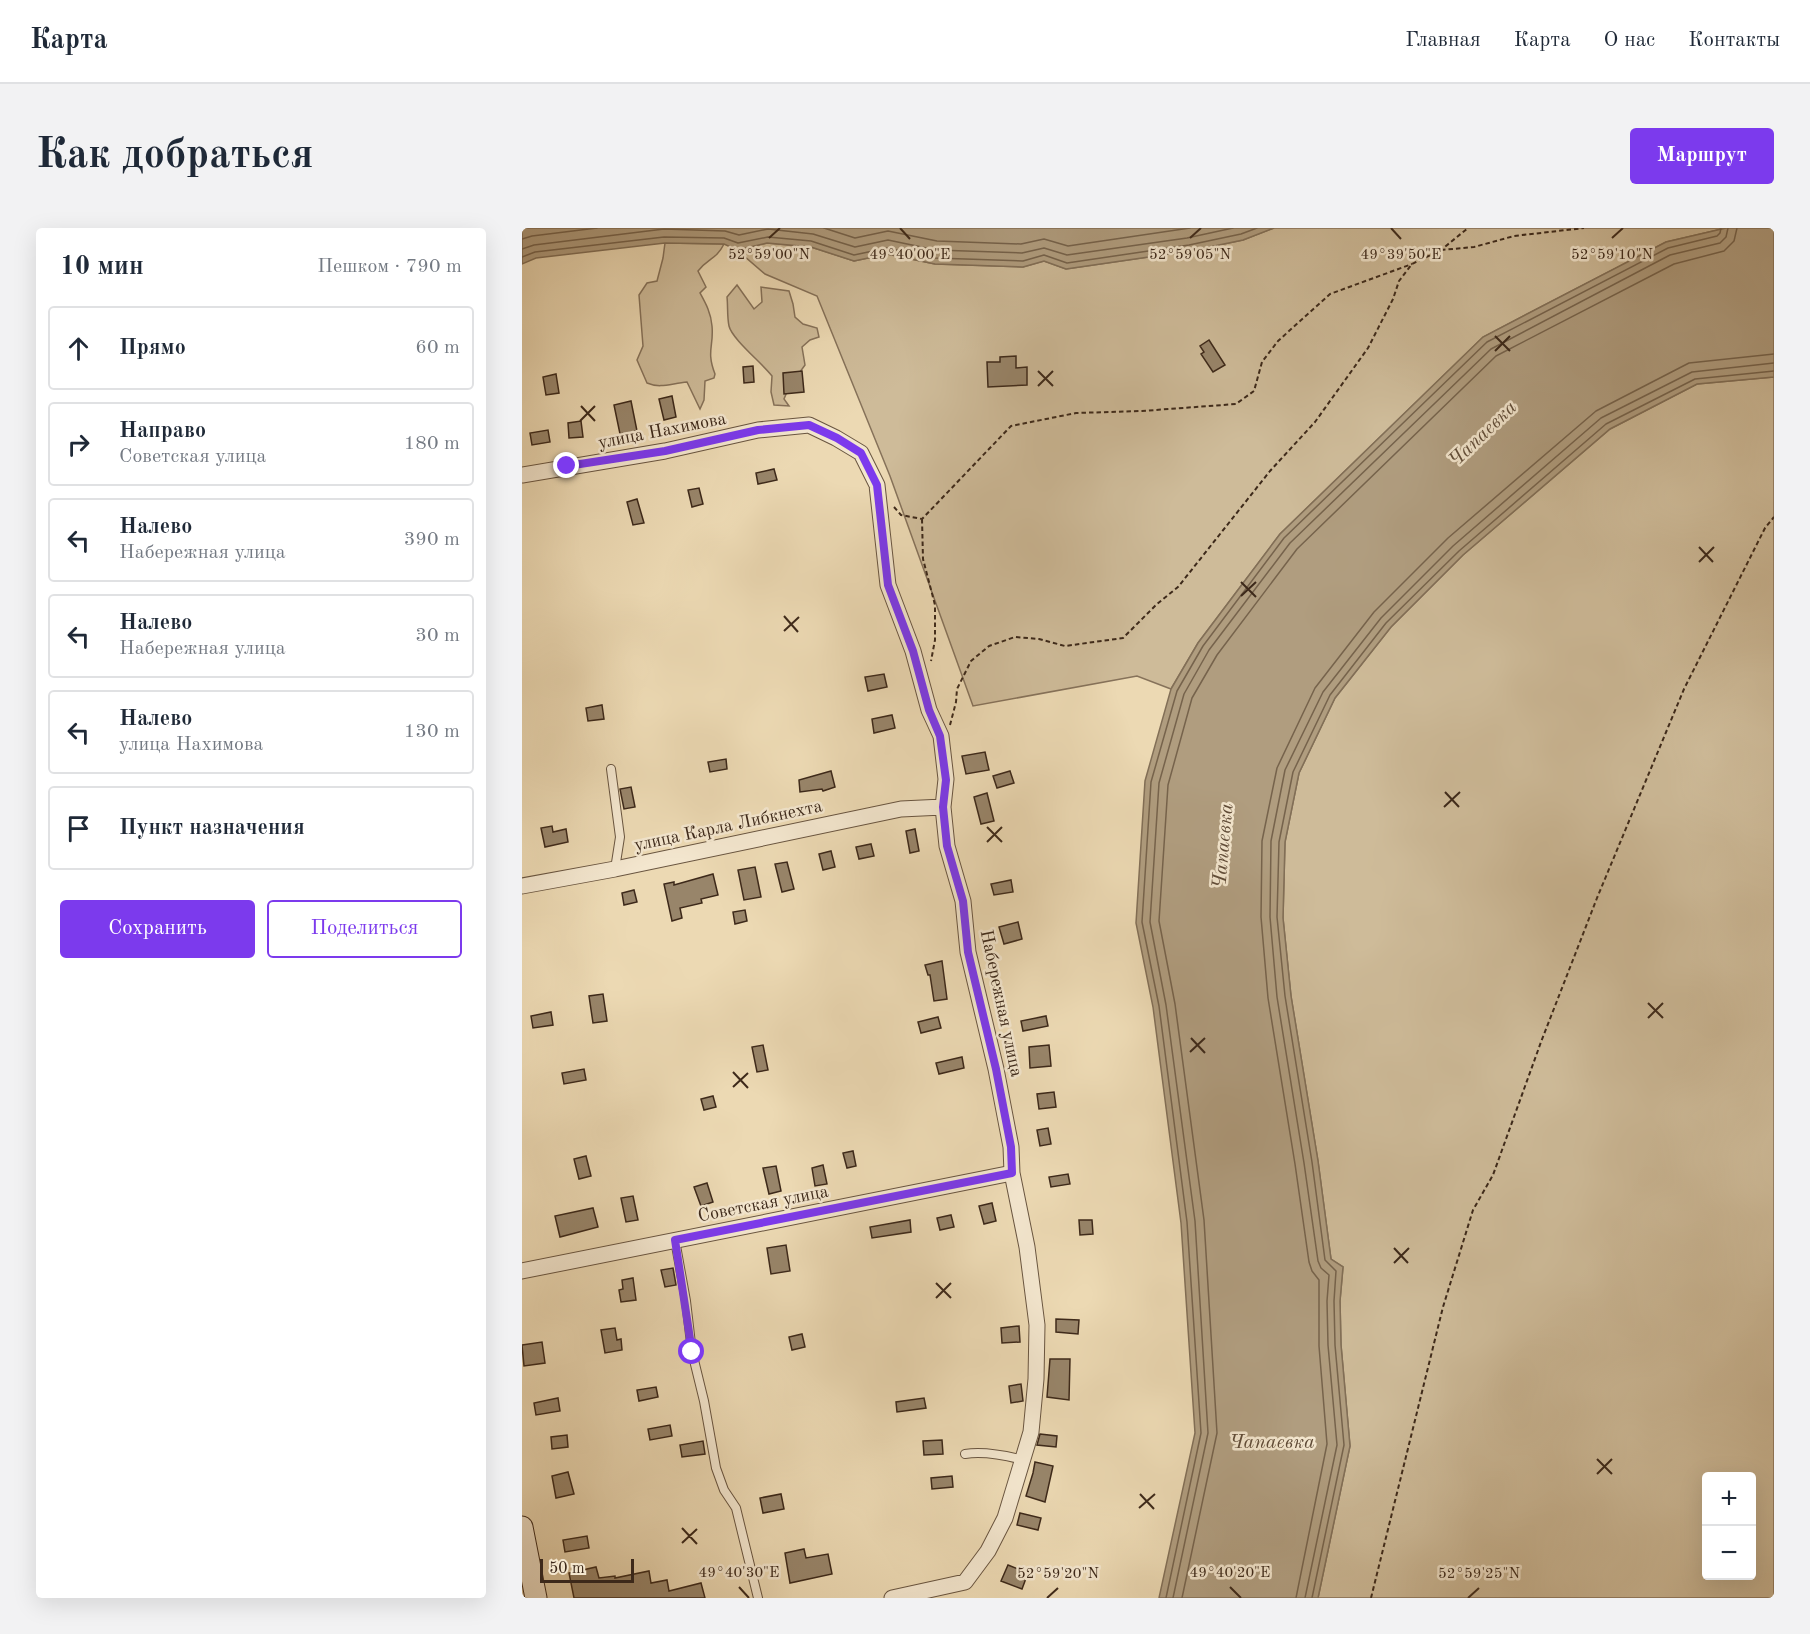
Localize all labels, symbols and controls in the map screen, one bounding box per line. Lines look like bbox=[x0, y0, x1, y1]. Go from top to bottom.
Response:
text: Карта bbox=[30, 27, 108, 55]
text: Главная bbox=[1405, 30, 1481, 51]
text: Карта bbox=[1514, 30, 1571, 51]
text: О нас bbox=[1604, 30, 1655, 51]
text: Контакты bbox=[1688, 30, 1780, 51]
button: Маршрут bbox=[1630, 128, 1774, 184]
text: Как добраться bbox=[36, 135, 313, 177]
text: 52°59'00"N bbox=[728, 248, 810, 263]
text: 49°40'00"E bbox=[870, 248, 950, 263]
text: 52°59'05"N bbox=[1149, 248, 1231, 263]
text: 49°39'50"E bbox=[1361, 248, 1441, 263]
text: 52°59'10"N bbox=[1571, 248, 1653, 263]
text: 10 мин bbox=[60, 254, 144, 280]
text: Пешком · 790 m bbox=[317, 257, 462, 277]
icon: ahead bbox=[62, 332, 95, 365]
text: Прямо bbox=[119, 337, 186, 359]
text: 60 m bbox=[415, 338, 460, 358]
water label: Чапаевка bbox=[1446, 397, 1521, 471]
street label: улица Нахимова bbox=[597, 410, 728, 452]
text: Направо bbox=[119, 420, 206, 442]
icon: right bbox=[62, 428, 95, 461]
text: 180 m bbox=[404, 434, 460, 454]
text: Советская улица bbox=[119, 447, 266, 467]
route end bbox=[553, 452, 579, 478]
text: Налево bbox=[119, 516, 192, 538]
icon: left bbox=[62, 524, 95, 557]
text: 390 m bbox=[404, 530, 460, 550]
text: Набережная улица bbox=[119, 543, 286, 563]
text: Налево bbox=[119, 612, 192, 634]
icon: left bbox=[62, 620, 95, 653]
text: 30 m bbox=[415, 626, 460, 646]
text: Набережная улица bbox=[119, 639, 286, 659]
text: Налево bbox=[119, 708, 192, 730]
icon: left bbox=[62, 716, 95, 749]
text: 130 m bbox=[404, 722, 460, 742]
text: улица Нахимова bbox=[119, 735, 263, 755]
street label: улица Карла Либкнехта bbox=[632, 797, 824, 855]
water label: Чапаевка bbox=[1210, 802, 1238, 890]
icon: arrive bbox=[62, 812, 95, 845]
text: Пункт назначения bbox=[119, 817, 305, 839]
button: Сохранить bbox=[60, 900, 255, 958]
button: Поделиться bbox=[267, 900, 462, 958]
street label: Набережная улица bbox=[977, 928, 1025, 1079]
street label: Советская улица bbox=[696, 1182, 830, 1225]
route start bbox=[678, 1338, 704, 1364]
water label: Чапаевка bbox=[1229, 1433, 1315, 1453]
map controls bbox=[1702, 1472, 1756, 1580]
button: + bbox=[1702, 1472, 1756, 1526]
button: − bbox=[1702, 1526, 1756, 1580]
scale bar bbox=[540, 1556, 634, 1584]
text: 50 m bbox=[549, 1561, 585, 1577]
text: 49°40'30"E bbox=[699, 1566, 779, 1581]
text: 49°40'20"E bbox=[1190, 1566, 1270, 1581]
text: 52°59'20"N bbox=[1017, 1567, 1099, 1582]
text: 52°59'25"N bbox=[1438, 1567, 1520, 1582]

